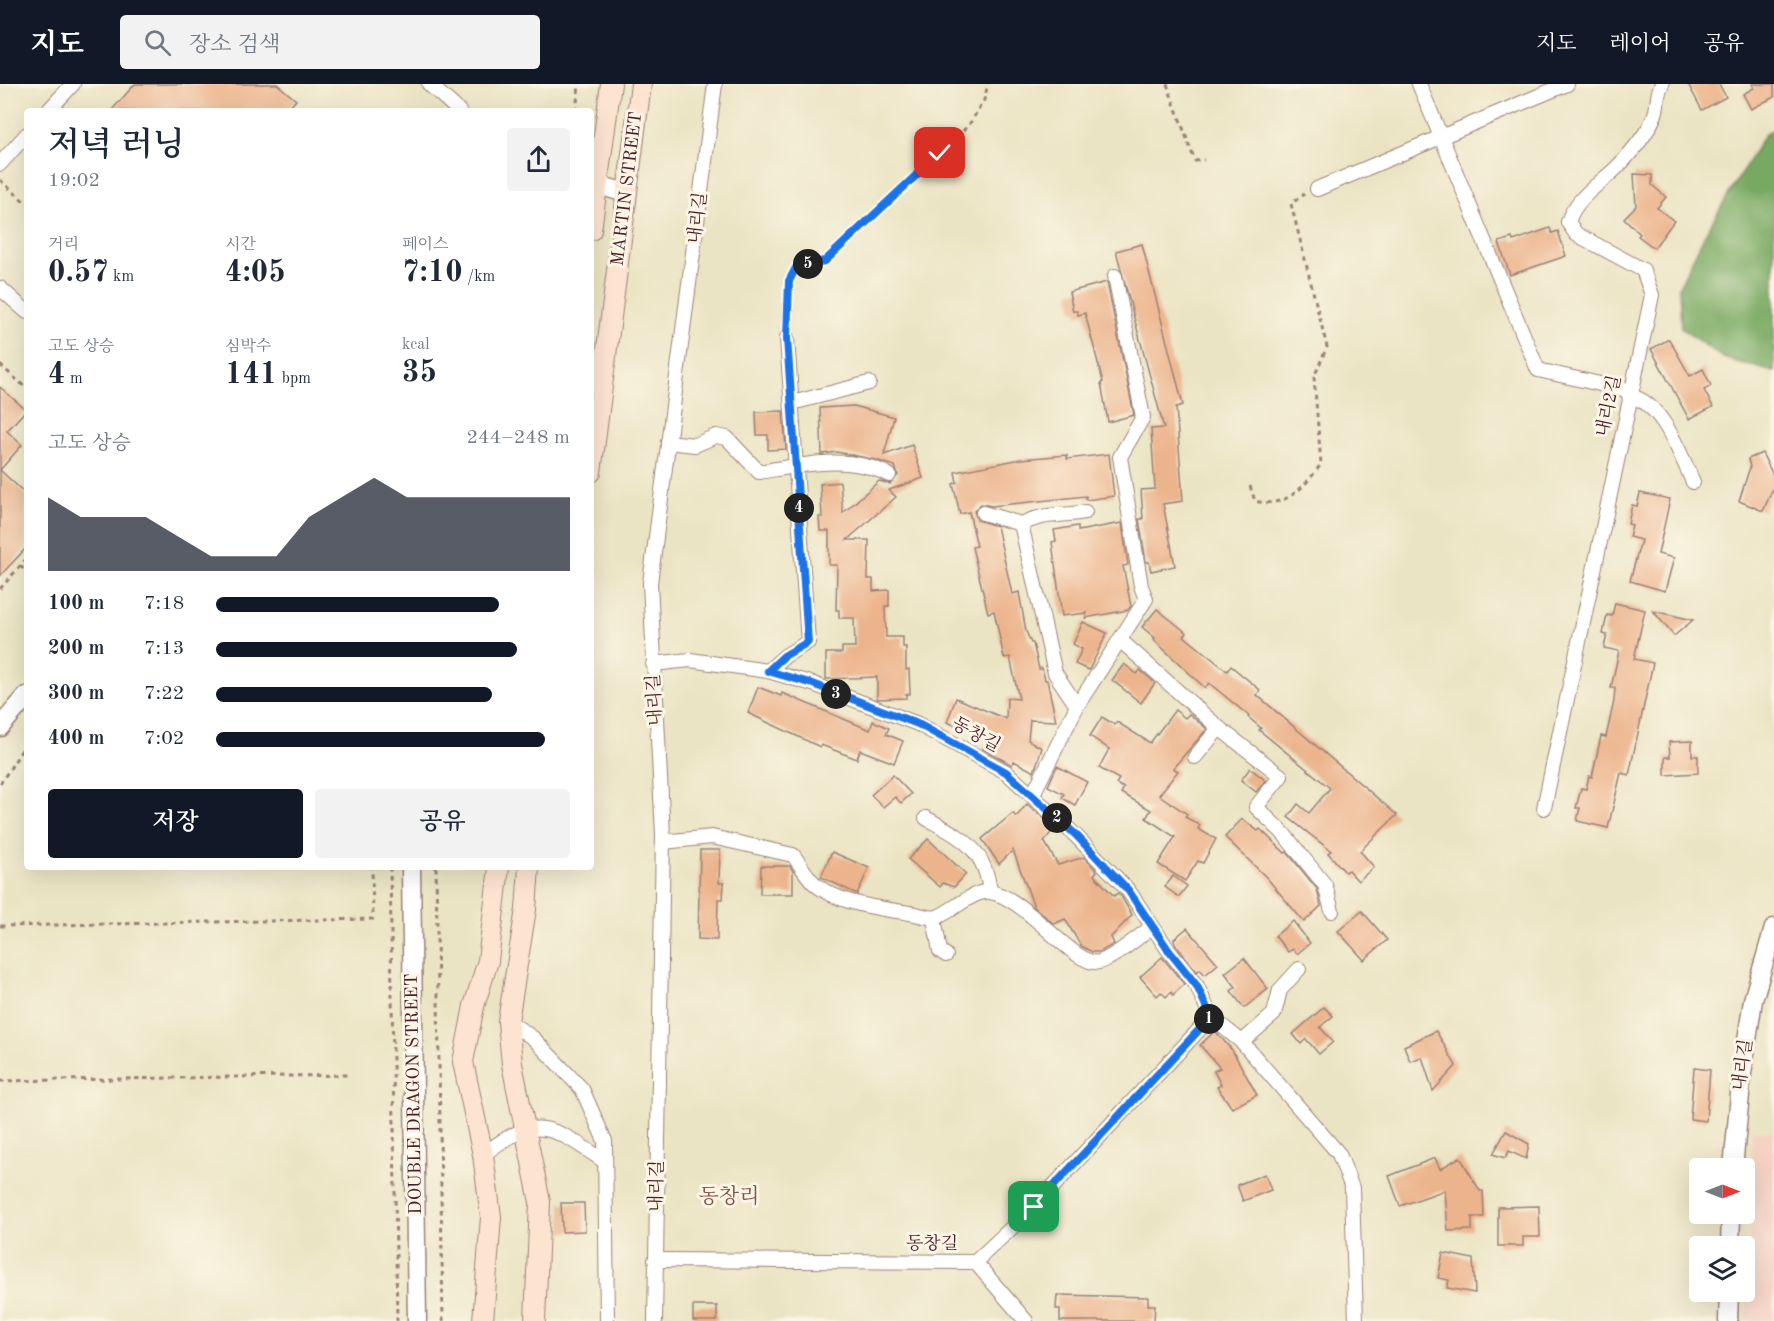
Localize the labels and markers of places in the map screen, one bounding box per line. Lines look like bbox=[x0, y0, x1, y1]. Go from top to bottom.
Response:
pin bbox=[914, 127, 965, 178]
pin: 5 bbox=[793, 249, 823, 279]
pin: 4 bbox=[784, 493, 814, 523]
pin: 3 bbox=[821, 679, 851, 709]
pin: 2 bbox=[1042, 803, 1072, 833]
pin: 1 bbox=[1194, 1004, 1224, 1034]
pin bbox=[1008, 1181, 1059, 1232]

